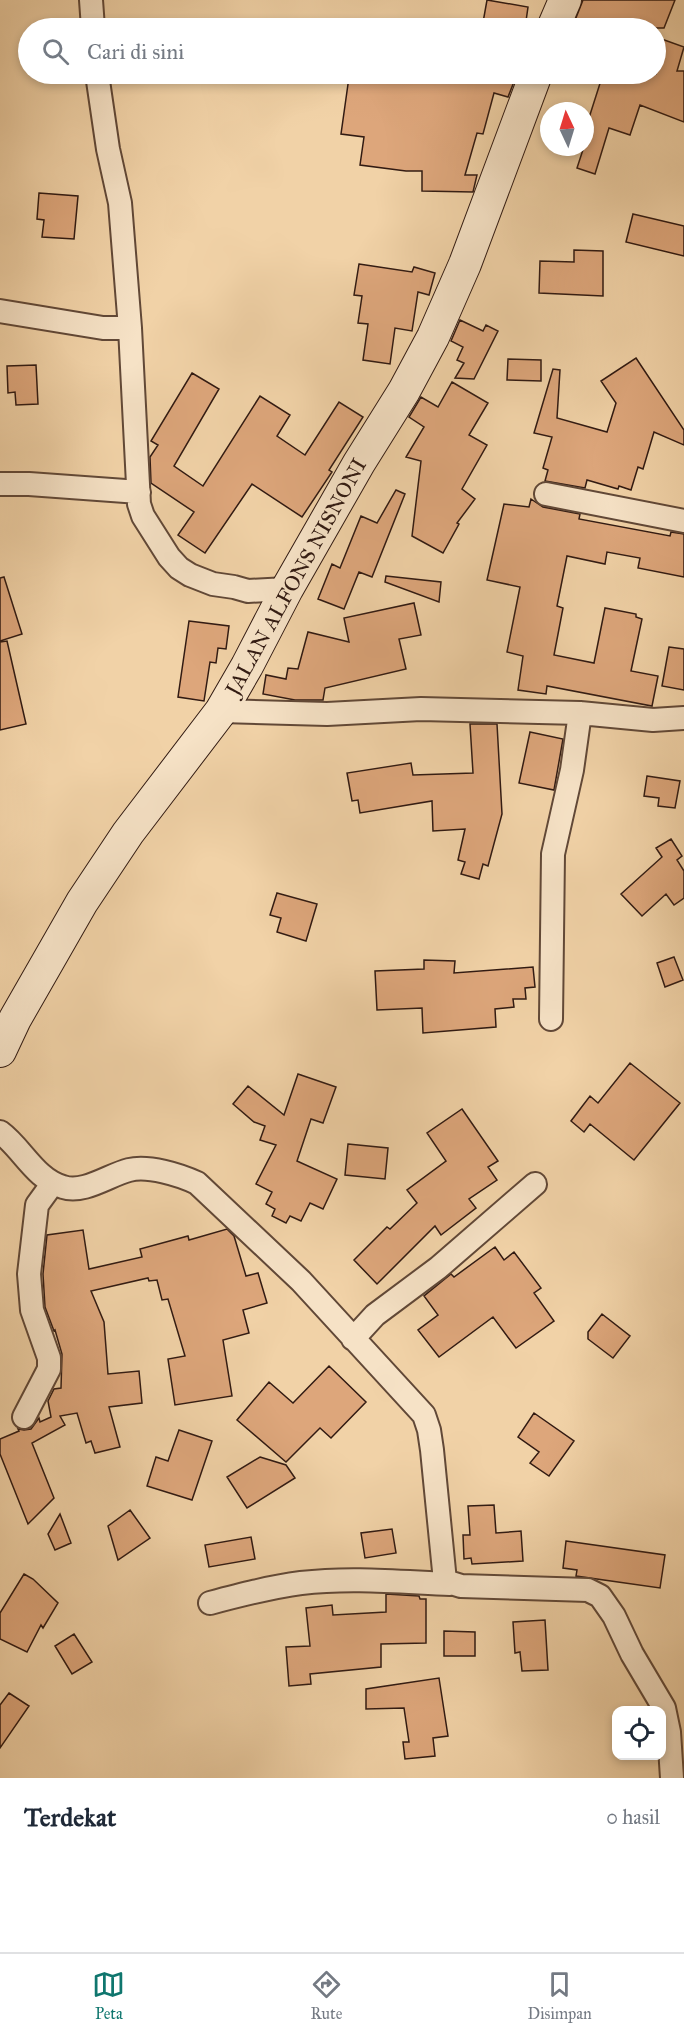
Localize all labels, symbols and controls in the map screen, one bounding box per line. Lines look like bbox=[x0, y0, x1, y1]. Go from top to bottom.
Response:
search box bbox=[18, 18, 666, 84]
icon: search bbox=[39, 35, 72, 68]
text: Cari di sini bbox=[87, 38, 184, 65]
north arrow bbox=[540, 102, 594, 156]
street label: JALAN ALFONS NISNONI bbox=[219, 454, 372, 702]
map controls bbox=[612, 1706, 666, 1760]
button: locate bbox=[612, 1706, 666, 1760]
text: Terdekat bbox=[24, 1801, 116, 1833]
text: 0 hasil bbox=[606, 1805, 660, 1829]
tab: Peta bbox=[92, 1968, 125, 2023]
tab: Rute bbox=[310, 1968, 343, 2023]
tab: Disimpan bbox=[528, 1968, 592, 2023]

